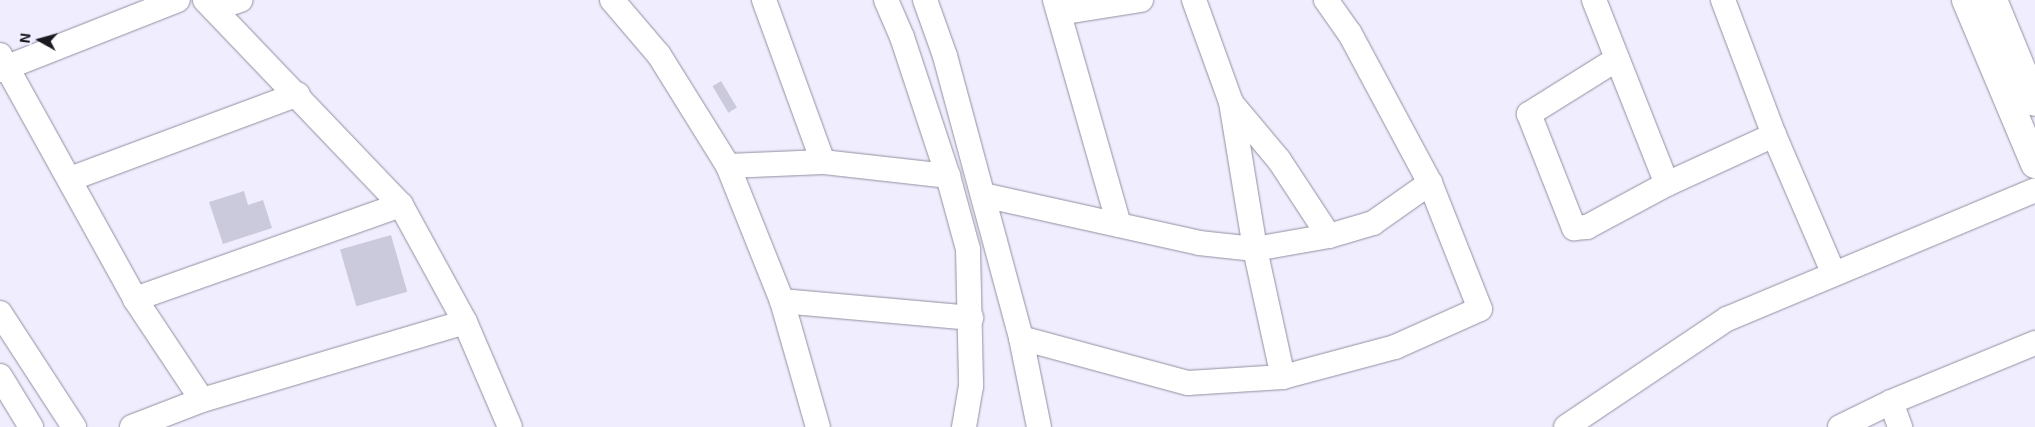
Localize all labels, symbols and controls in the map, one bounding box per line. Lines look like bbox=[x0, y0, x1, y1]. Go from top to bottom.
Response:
north arrow bbox=[15, 15, 65, 65]
text: N bbox=[16, 32, 34, 44]

